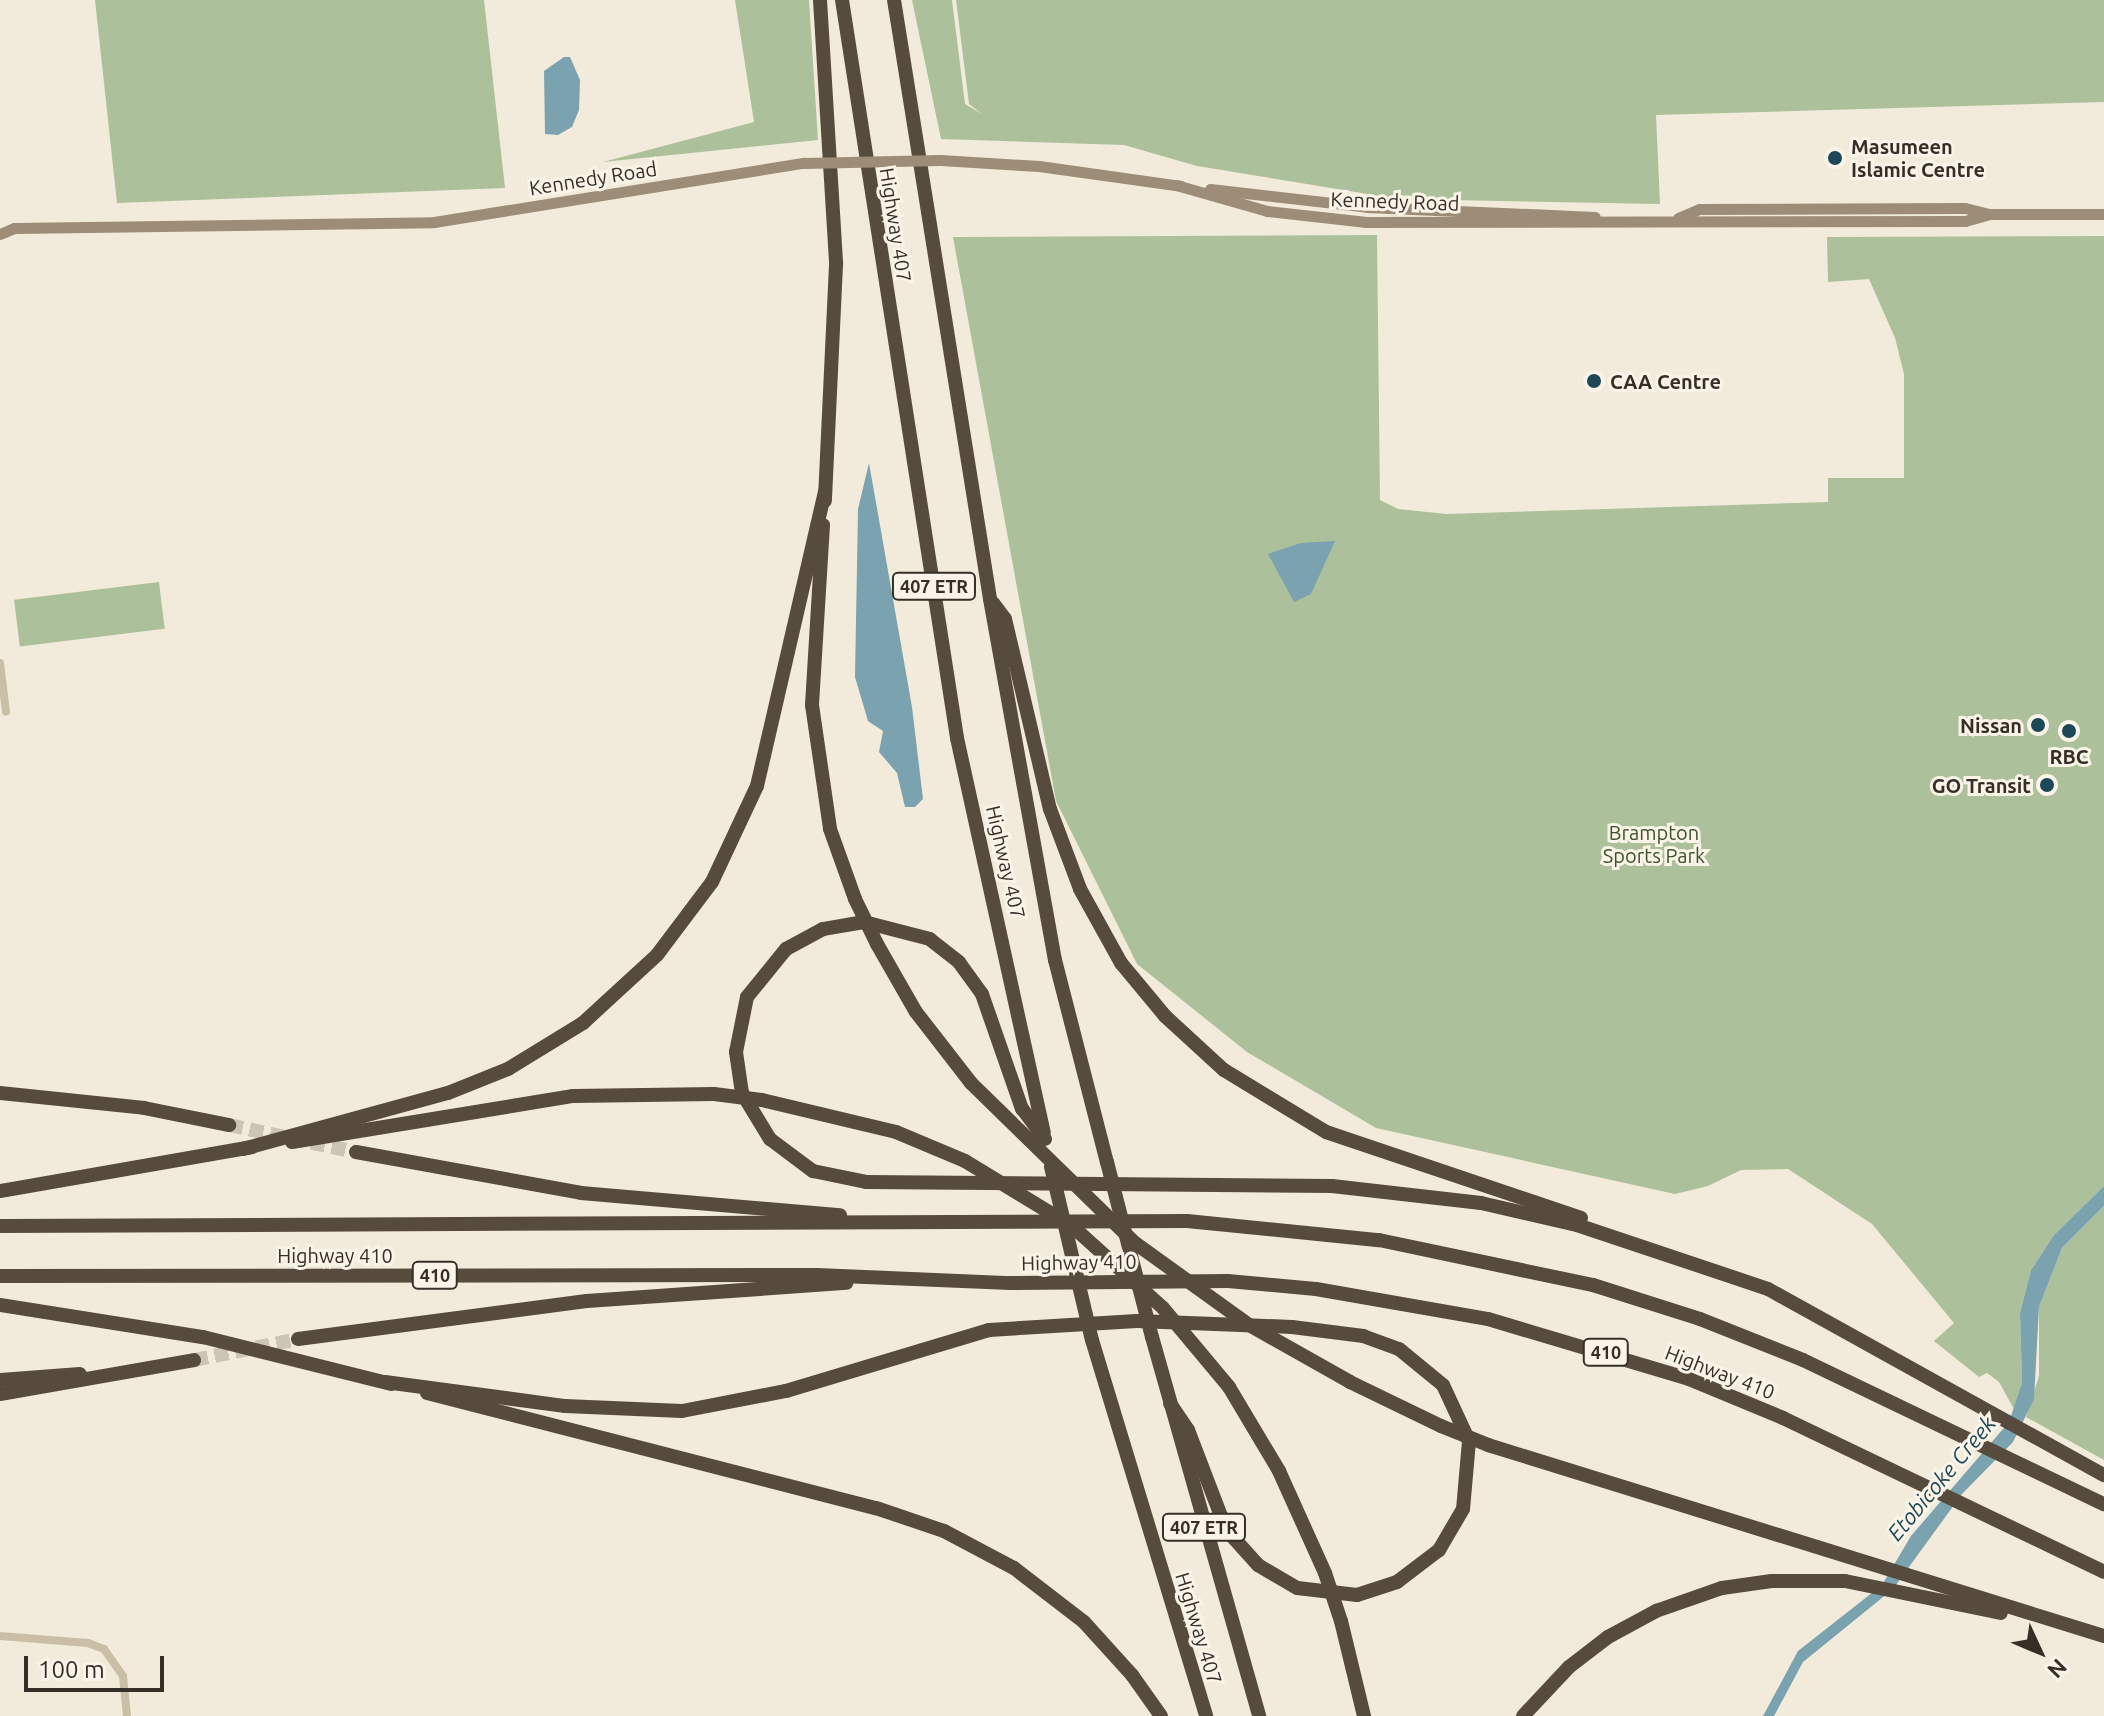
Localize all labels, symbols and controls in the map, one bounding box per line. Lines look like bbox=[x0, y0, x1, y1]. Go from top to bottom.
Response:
place label: Masumeen Islamic Centre bbox=[1851, 134, 1985, 181]
marker: Masumeen Islamic Centre bbox=[1826, 149, 1844, 167]
street label: Kennedy Road bbox=[527, 156, 659, 200]
street label: Highway 407 bbox=[875, 166, 917, 284]
street label: Kennedy Road bbox=[1330, 187, 1460, 215]
place label: CAA Centre bbox=[1610, 369, 1721, 393]
marker: CAA Centre bbox=[1585, 372, 1603, 390]
road number: 407 ETR bbox=[890, 572, 978, 600]
place label: Nissan bbox=[1960, 713, 2022, 737]
marker: Nissan bbox=[2029, 716, 2047, 734]
marker: RBC bbox=[2060, 722, 2078, 740]
place label: RBC bbox=[2049, 744, 2089, 768]
place label: GO Transit bbox=[1932, 773, 2031, 797]
marker: GO Transit bbox=[2038, 776, 2056, 794]
street label: Highway 407 bbox=[981, 803, 1031, 921]
park label: Brampton Sports Park bbox=[1603, 821, 1705, 868]
street label: Highway 410 bbox=[277, 1243, 393, 1267]
street label: Highway 410 bbox=[1021, 1249, 1137, 1275]
road number: 410 bbox=[411, 1261, 459, 1289]
road number: 410 bbox=[1582, 1338, 1630, 1366]
street label: Highway 410 bbox=[1662, 1340, 1778, 1404]
water label: Etobicoke Creek bbox=[1881, 1410, 2001, 1546]
road number: 407 ETR bbox=[1160, 1513, 1248, 1541]
street label: Highway 407 bbox=[1171, 1569, 1227, 1687]
north arrow bbox=[2000, 1612, 2080, 1692]
scale bar bbox=[28, 1640, 168, 1690]
text: N bbox=[2043, 1654, 2072, 1684]
text: 100 m bbox=[38, 1656, 105, 1683]

